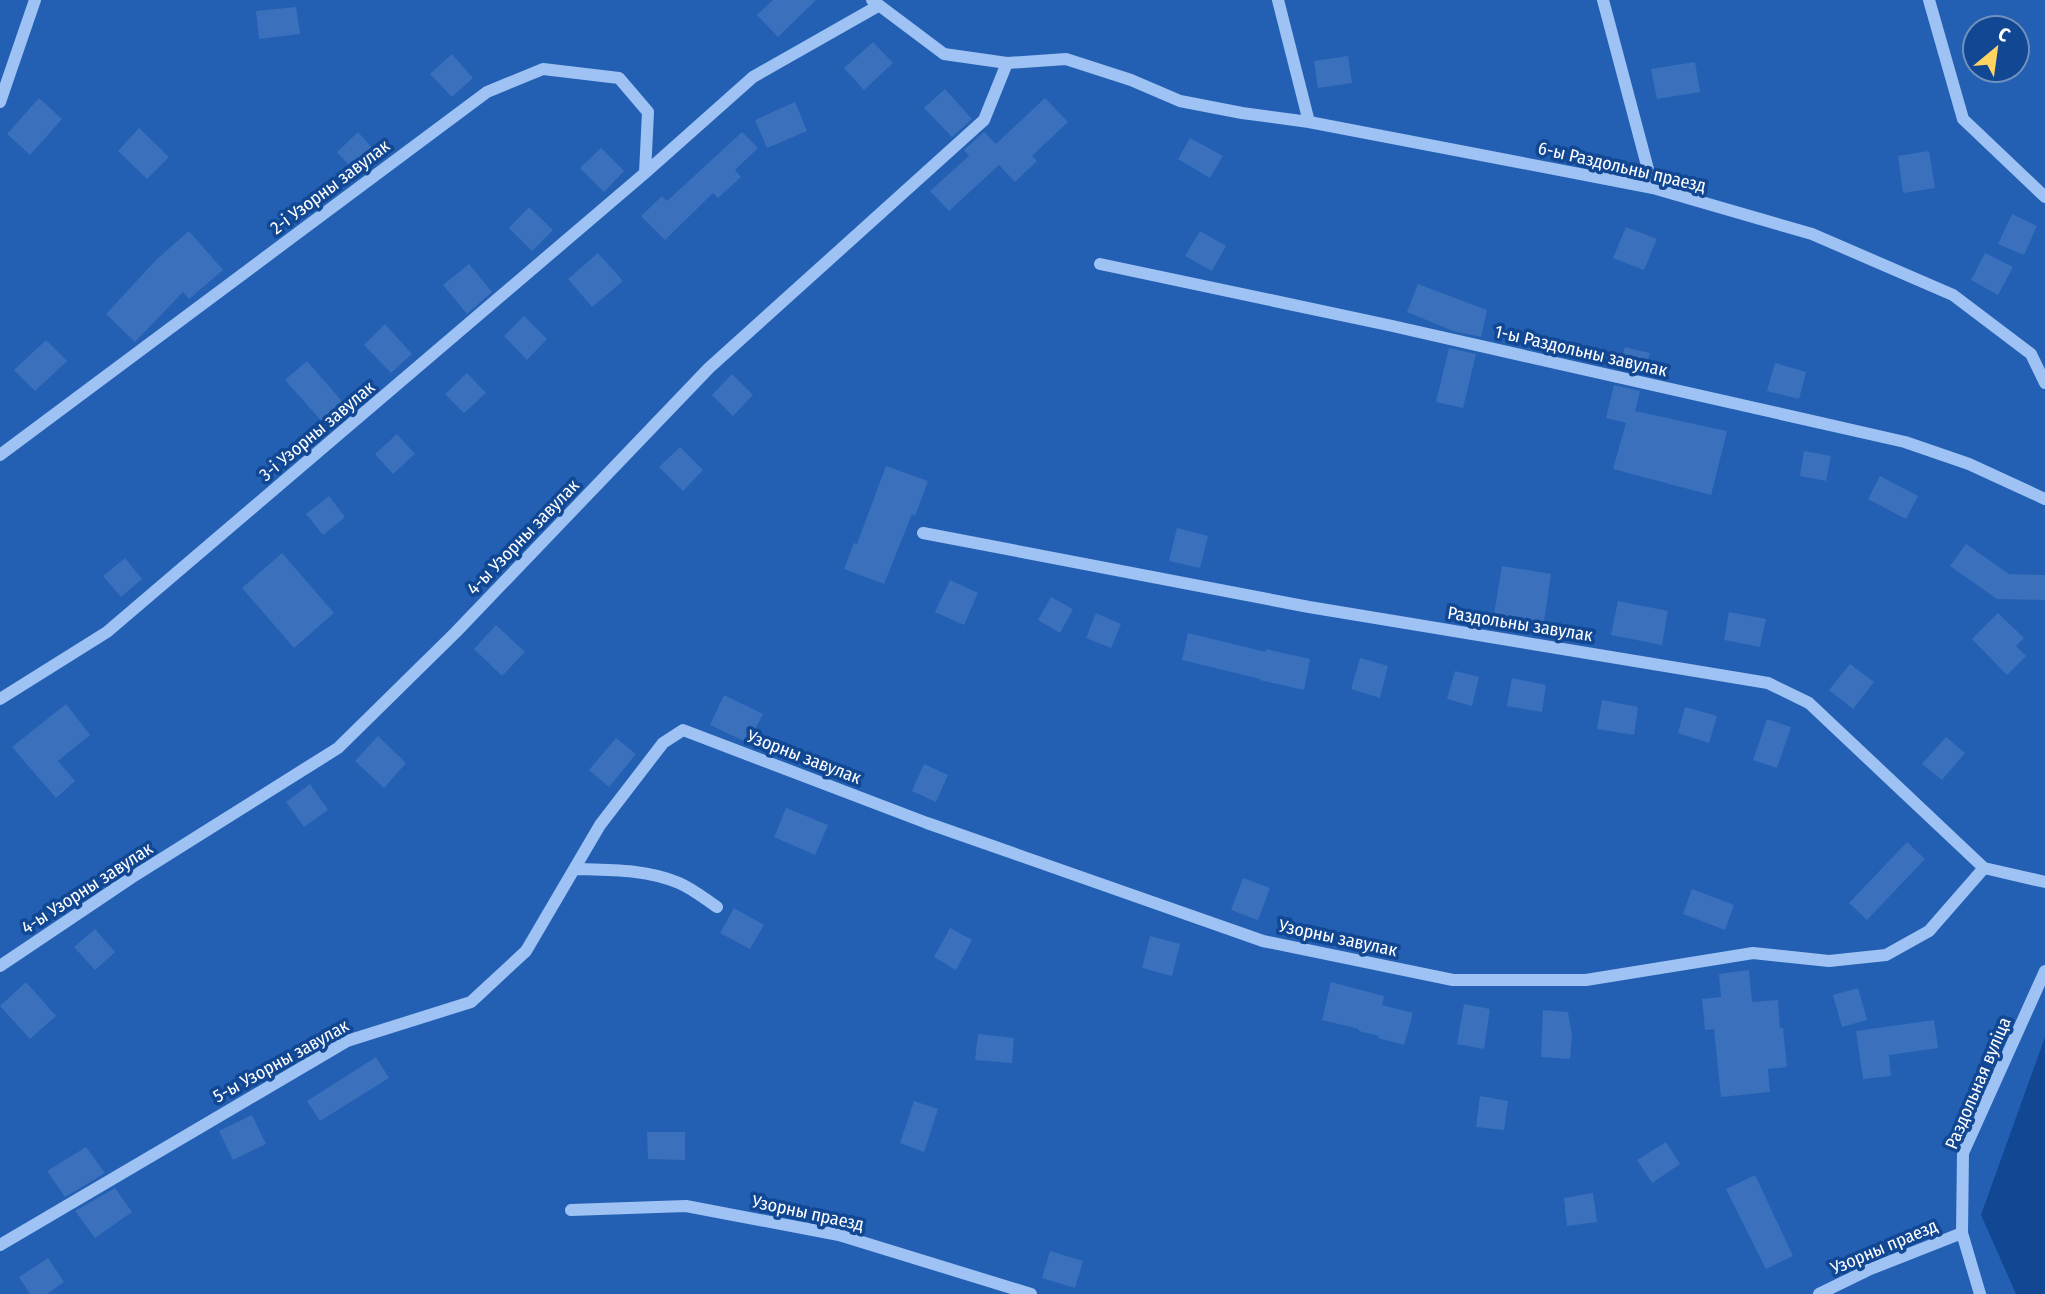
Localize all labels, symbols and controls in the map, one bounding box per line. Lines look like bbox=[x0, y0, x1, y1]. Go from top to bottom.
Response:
north arrow bbox=[1961, 14, 2031, 84]
text: С bbox=[1994, 22, 2014, 47]
street label: 2-і Узорны завулак bbox=[266, 135, 395, 239]
street label: 6-ы Раздольны праезд bbox=[1536, 137, 1708, 197]
street label: 1-ы Раздольны завулак bbox=[1493, 320, 1670, 382]
street label: 3-і Узорны завулак bbox=[255, 376, 380, 486]
street label: 4-ы Узорны завулак bbox=[462, 474, 584, 599]
street label: Раздольны завулак bbox=[1446, 602, 1595, 646]
street label: Узорны завулак bbox=[743, 725, 865, 789]
street label: 4-ы Узорны завулак bbox=[17, 837, 157, 939]
street label: Узорны завулак bbox=[1276, 914, 1400, 961]
street label: Раздольная вуліца bbox=[1940, 1013, 2016, 1152]
street label: 5-ы Узорны завулак bbox=[209, 1014, 353, 1107]
street label: Узорны праезд bbox=[749, 1190, 866, 1236]
street label: Узорны праезд bbox=[1826, 1215, 1941, 1280]

